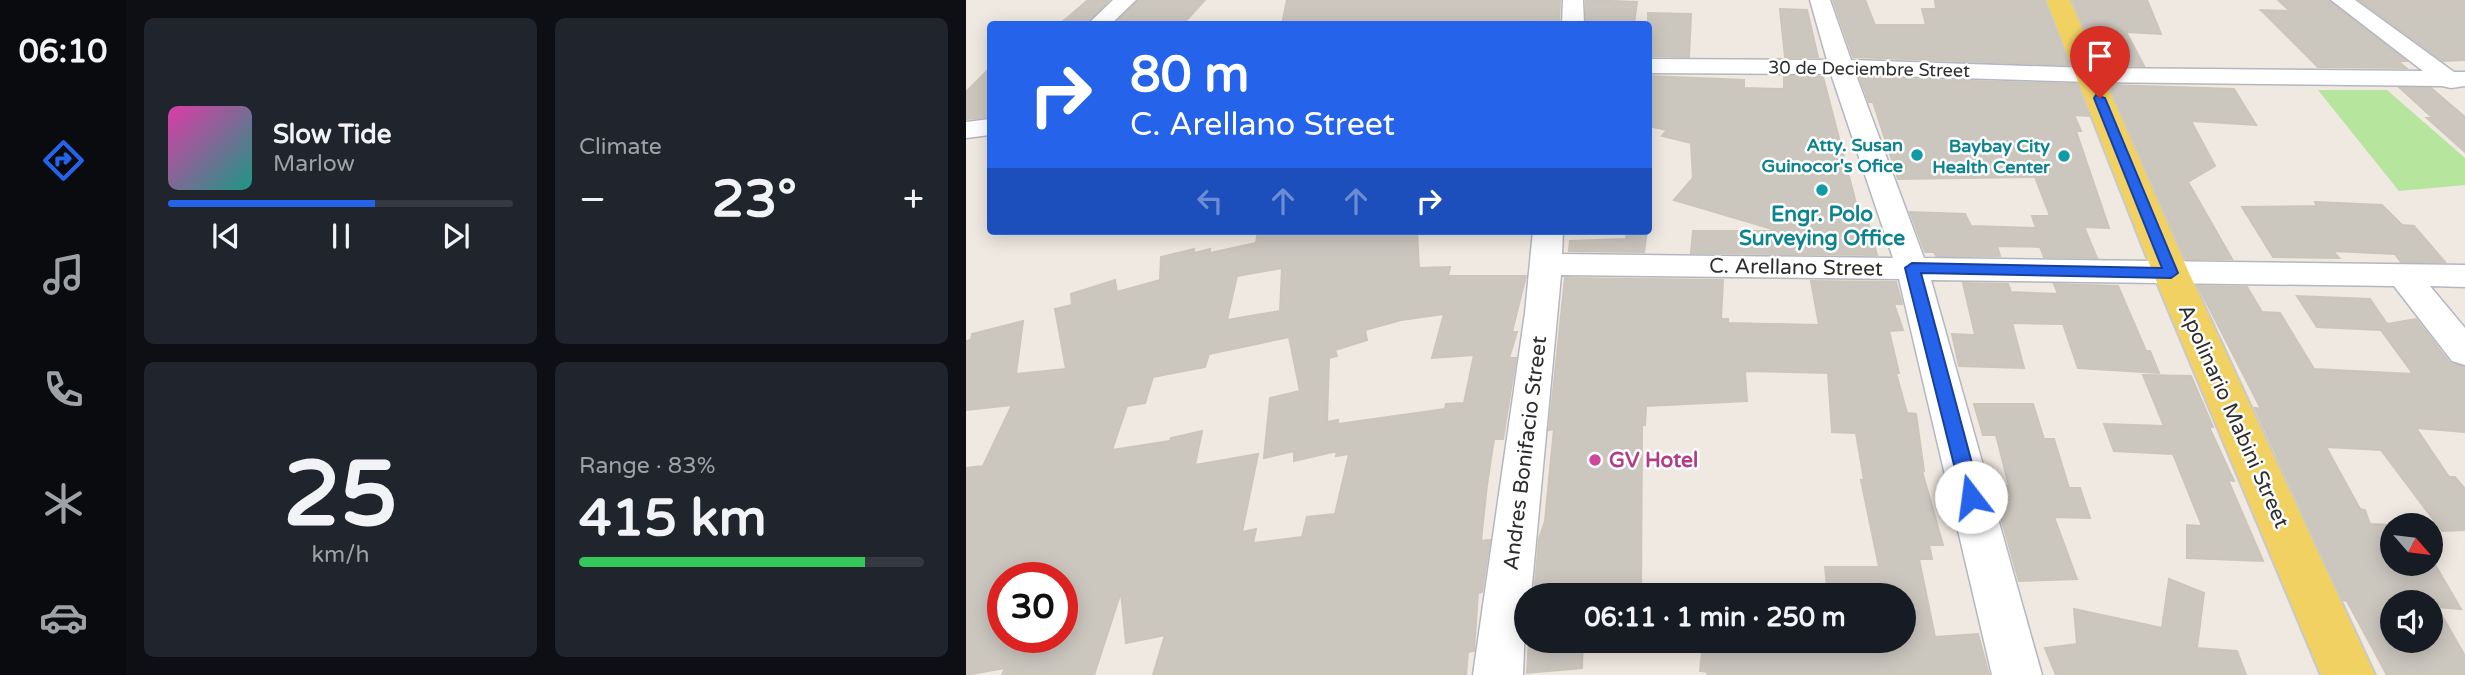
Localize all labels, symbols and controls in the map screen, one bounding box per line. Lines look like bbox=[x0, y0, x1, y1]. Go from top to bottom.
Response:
pin bbox=[2070, 26, 2130, 98]
text: 06:10 bbox=[19, 33, 107, 71]
icon: arrive bbox=[2081, 37, 2119, 75]
text: 80 m bbox=[1130, 46, 1249, 105]
icon: right bbox=[1015, 49, 1106, 140]
street label: 30 de Deciembre Street bbox=[1768, 56, 1970, 82]
text: C. Arellano Street bbox=[1130, 106, 1395, 144]
text: Slow Tide bbox=[273, 119, 391, 150]
text: Climate bbox=[579, 133, 662, 161]
place label: Atty. Susan Guinocor's Ofice bbox=[1762, 134, 1903, 177]
place label: Baybay City Health Center bbox=[1932, 135, 2051, 178]
icon: directions bbox=[39, 136, 88, 185]
marker: Atty. Susan Guinocor's Ofice bbox=[1909, 147, 1925, 163]
marker: Baybay City Health Center bbox=[2056, 148, 2072, 164]
text: Marlow bbox=[273, 150, 355, 178]
text: 23° bbox=[712, 168, 797, 231]
text: − bbox=[579, 177, 606, 223]
text: + bbox=[903, 177, 924, 223]
icon: left bbox=[1191, 182, 1229, 220]
icon: ahead bbox=[1264, 182, 1302, 220]
icon: ahead bbox=[1337, 182, 1375, 220]
icon: right bbox=[1410, 182, 1448, 220]
marker: Engr. Polo Surveying Office bbox=[1814, 182, 1830, 198]
place label: Engr. Polo Surveying Office bbox=[1739, 202, 1905, 251]
icon: previous bbox=[207, 217, 245, 255]
icon: pause bbox=[322, 217, 360, 255]
icon: next bbox=[437, 217, 475, 255]
icon: music bbox=[39, 250, 88, 299]
street label: C. Arellano Street bbox=[1709, 253, 1883, 282]
street label: Apolinario Mabini Street bbox=[2173, 301, 2294, 532]
street label: Andres Bonifacio Street bbox=[1499, 334, 1552, 572]
icon: phone bbox=[39, 365, 88, 414]
text: 25 bbox=[283, 440, 398, 550]
place label: GV Hotel bbox=[1609, 448, 1698, 473]
text: Range · 83% bbox=[579, 452, 715, 480]
marker: GV Hotel bbox=[1587, 452, 1603, 468]
position arrow bbox=[1934, 460, 2008, 534]
icon: climate bbox=[39, 479, 88, 528]
text: 415 km bbox=[579, 487, 767, 550]
north arrow bbox=[2380, 513, 2443, 576]
map controls bbox=[2380, 513, 2443, 653]
text: km/h bbox=[312, 541, 369, 569]
speed limit sign: 30 bbox=[987, 562, 1078, 653]
button: sound bbox=[2380, 590, 2443, 653]
icon: car bbox=[39, 593, 88, 642]
text: 06:11 · 1 min · 250 m bbox=[1584, 602, 1846, 633]

